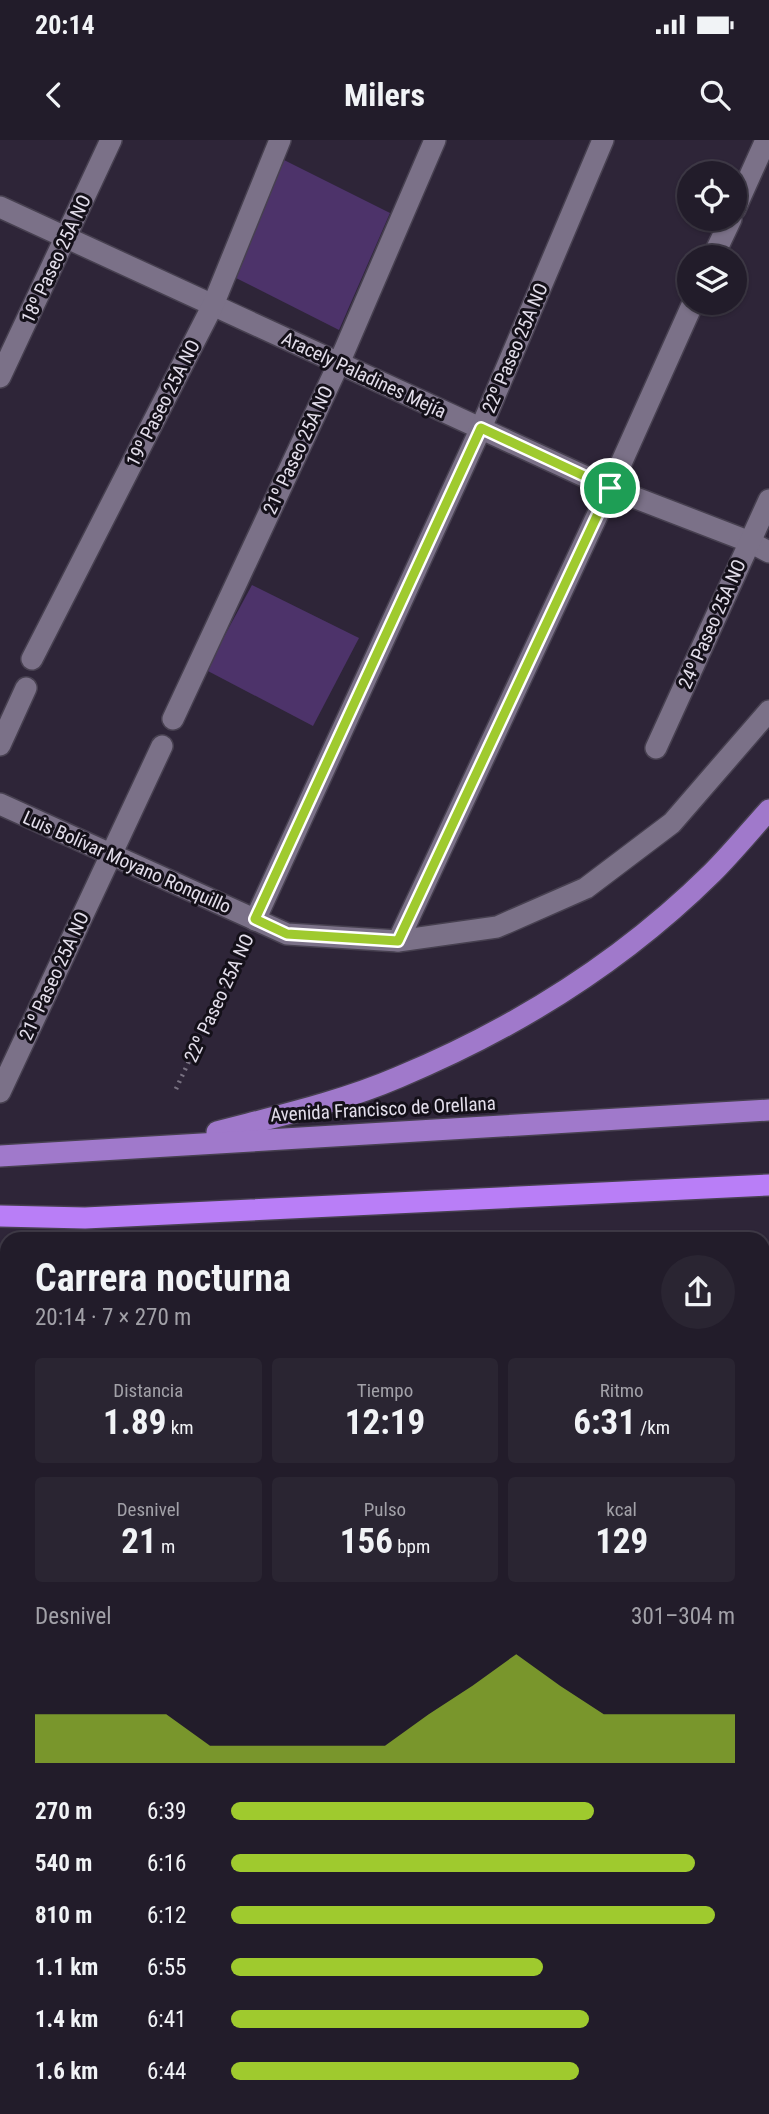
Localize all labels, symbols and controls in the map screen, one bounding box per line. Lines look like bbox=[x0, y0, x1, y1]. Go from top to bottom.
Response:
text: 20:14 bbox=[35, 10, 95, 40]
icon: back bbox=[35, 76, 73, 114]
text: Milers bbox=[344, 76, 425, 114]
icon: search bbox=[696, 76, 734, 114]
map controls bbox=[677, 161, 747, 315]
button: locate bbox=[677, 161, 747, 231]
street label: 18º Paseo 25A NO bbox=[16, 191, 96, 327]
button: layers bbox=[677, 245, 747, 315]
street label: 22º Paseo 25A NO bbox=[477, 280, 553, 416]
street label: Aracely Paladines Mejía bbox=[278, 327, 450, 423]
street label: 19º Paseo 25A NO bbox=[121, 336, 205, 470]
street label: 21º Paseo 25A NO bbox=[258, 382, 338, 518]
pin bbox=[580, 458, 640, 518]
icon: arrive bbox=[591, 469, 629, 507]
street label: 24º Paseo 25A NO bbox=[673, 556, 751, 692]
street label: Luis Bolívar Moyano Ronquillo bbox=[20, 806, 234, 918]
street label: 21º Paseo 25A NO bbox=[14, 908, 94, 1044]
street label: 22º Paseo 25A NO bbox=[179, 930, 259, 1066]
street label: Avenida Francisco de Orellana bbox=[270, 1092, 496, 1126]
button: share bbox=[661, 1255, 735, 1329]
text: Carrera nocturna bbox=[35, 1256, 291, 1300]
text: 20:14 · 7 × 270 m bbox=[35, 1304, 191, 1331]
text: Distancia bbox=[113, 1379, 183, 1402]
text: Tiempo bbox=[357, 1379, 413, 1402]
text: Ritmo bbox=[600, 1379, 644, 1402]
text: 1.89 bbox=[103, 1402, 166, 1443]
text: 12:19 bbox=[345, 1402, 425, 1443]
text: 6:31 bbox=[573, 1402, 636, 1443]
text: km bbox=[166, 1416, 194, 1439]
text: /km bbox=[636, 1416, 670, 1439]
text: Desnivel bbox=[117, 1498, 180, 1521]
text: Pulso bbox=[364, 1498, 406, 1521]
text: kcal bbox=[606, 1498, 637, 1521]
text: 21 bbox=[121, 1521, 157, 1562]
text: 156 bbox=[340, 1521, 393, 1562]
text: 129 bbox=[595, 1521, 648, 1562]
text: m bbox=[157, 1535, 175, 1558]
text: bpm bbox=[393, 1535, 430, 1558]
text: Desnivel bbox=[35, 1603, 112, 1630]
text: 301–304 m bbox=[631, 1603, 735, 1630]
text: 270 m bbox=[35, 1798, 92, 1825]
text: 6:39 bbox=[147, 1798, 186, 1825]
text: 540 m bbox=[35, 1850, 92, 1877]
text: 6:16 bbox=[147, 1850, 186, 1877]
text: 810 m bbox=[35, 1902, 92, 1929]
text: 6:12 bbox=[147, 1902, 186, 1929]
text: 1.1 km bbox=[35, 1954, 98, 1981]
text: 6:55 bbox=[147, 1954, 186, 1981]
text: 1.4 km bbox=[35, 2006, 98, 2033]
text: 6:41 bbox=[147, 2006, 186, 2033]
text: 1.6 km bbox=[35, 2058, 98, 2085]
text: 6:44 bbox=[147, 2058, 186, 2085]

